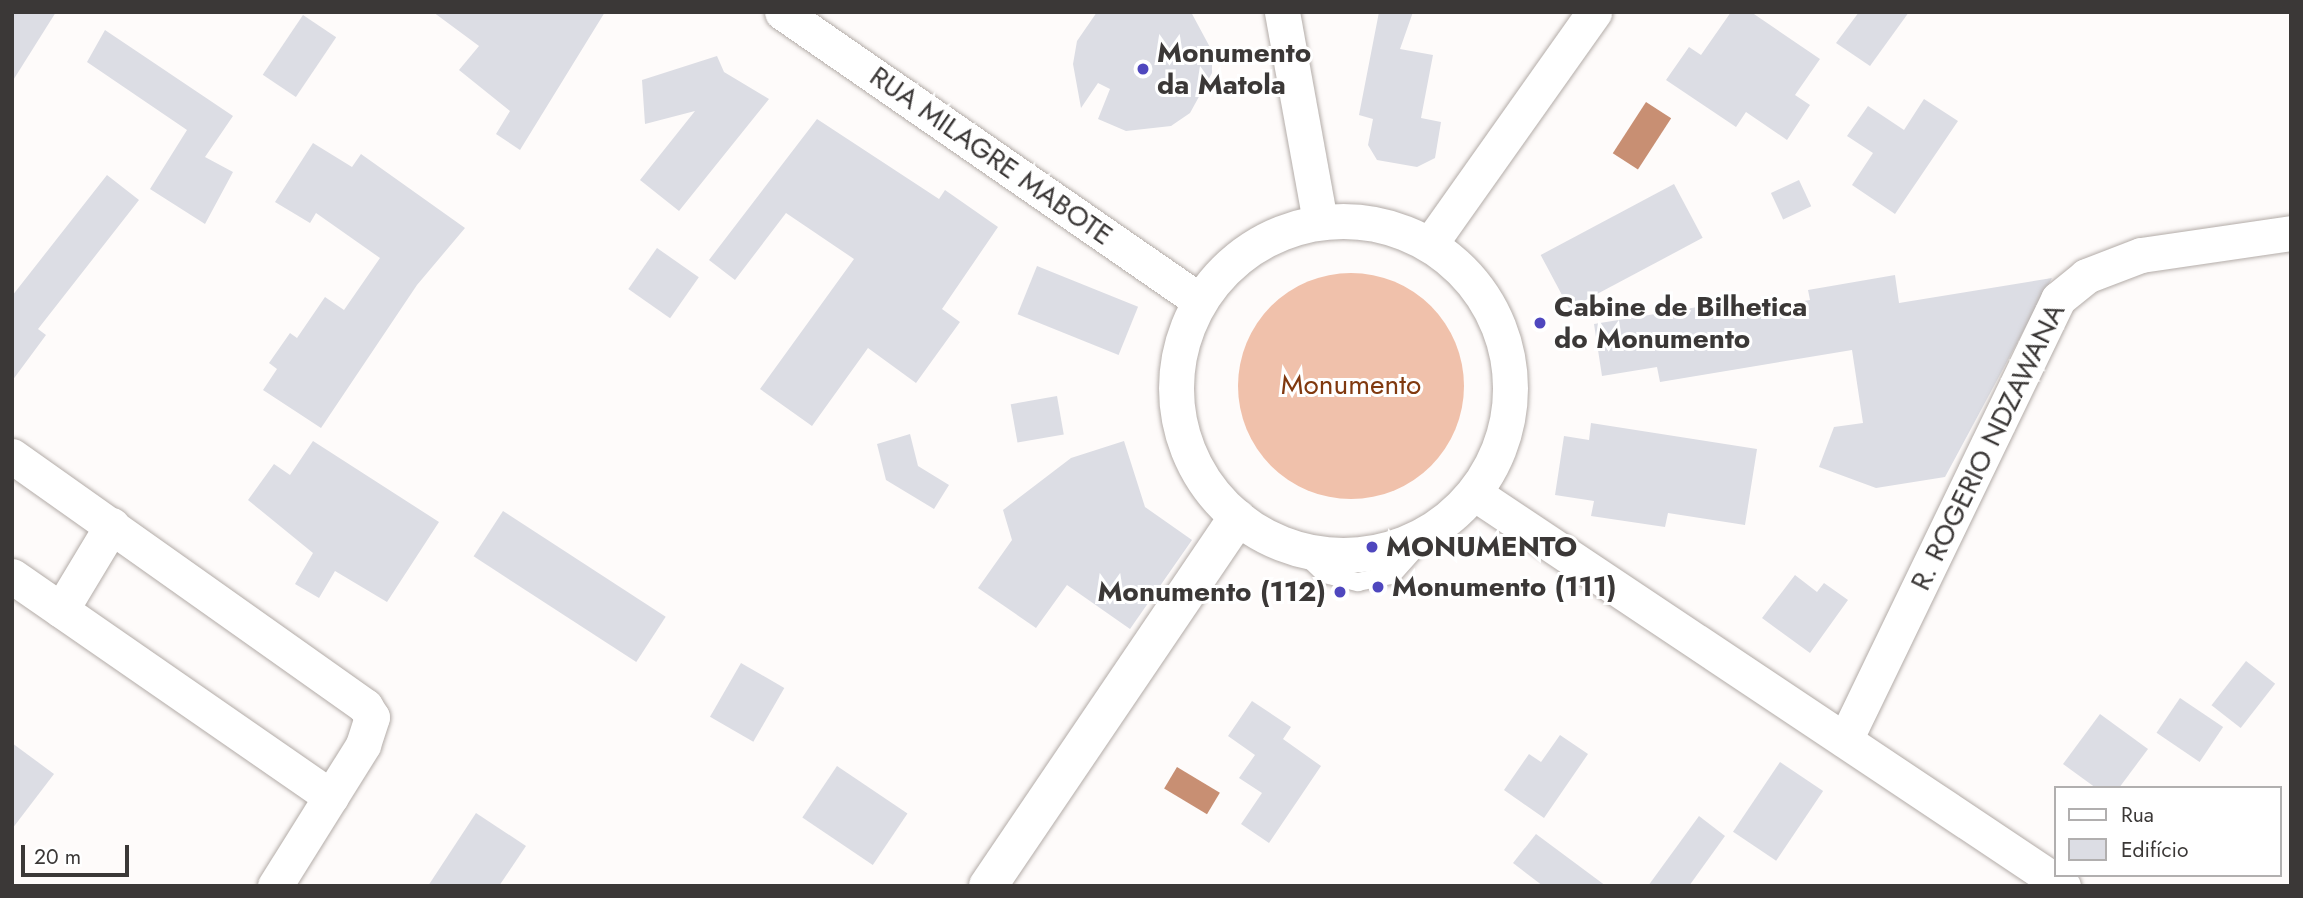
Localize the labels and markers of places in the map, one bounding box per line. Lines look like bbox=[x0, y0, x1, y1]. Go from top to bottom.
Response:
place label: Monumento da Matola bbox=[1157, 36, 1311, 102]
marker: Monumento da Matola bbox=[1135, 61, 1151, 77]
place label: Cabine de Bilhetica do Monumento bbox=[1554, 290, 1807, 356]
marker: Cabine de Bilhetica do Monumento bbox=[1532, 315, 1548, 331]
place label: MONUMENTO bbox=[1386, 530, 1577, 564]
marker: MONUMENTO bbox=[1364, 539, 1380, 555]
place label: Monumento (111) bbox=[1392, 570, 1616, 604]
place label: Monumento (112) bbox=[1097, 575, 1326, 609]
marker: Monumento (111) bbox=[1370, 579, 1386, 595]
marker: Monumento (112) bbox=[1332, 584, 1348, 600]

